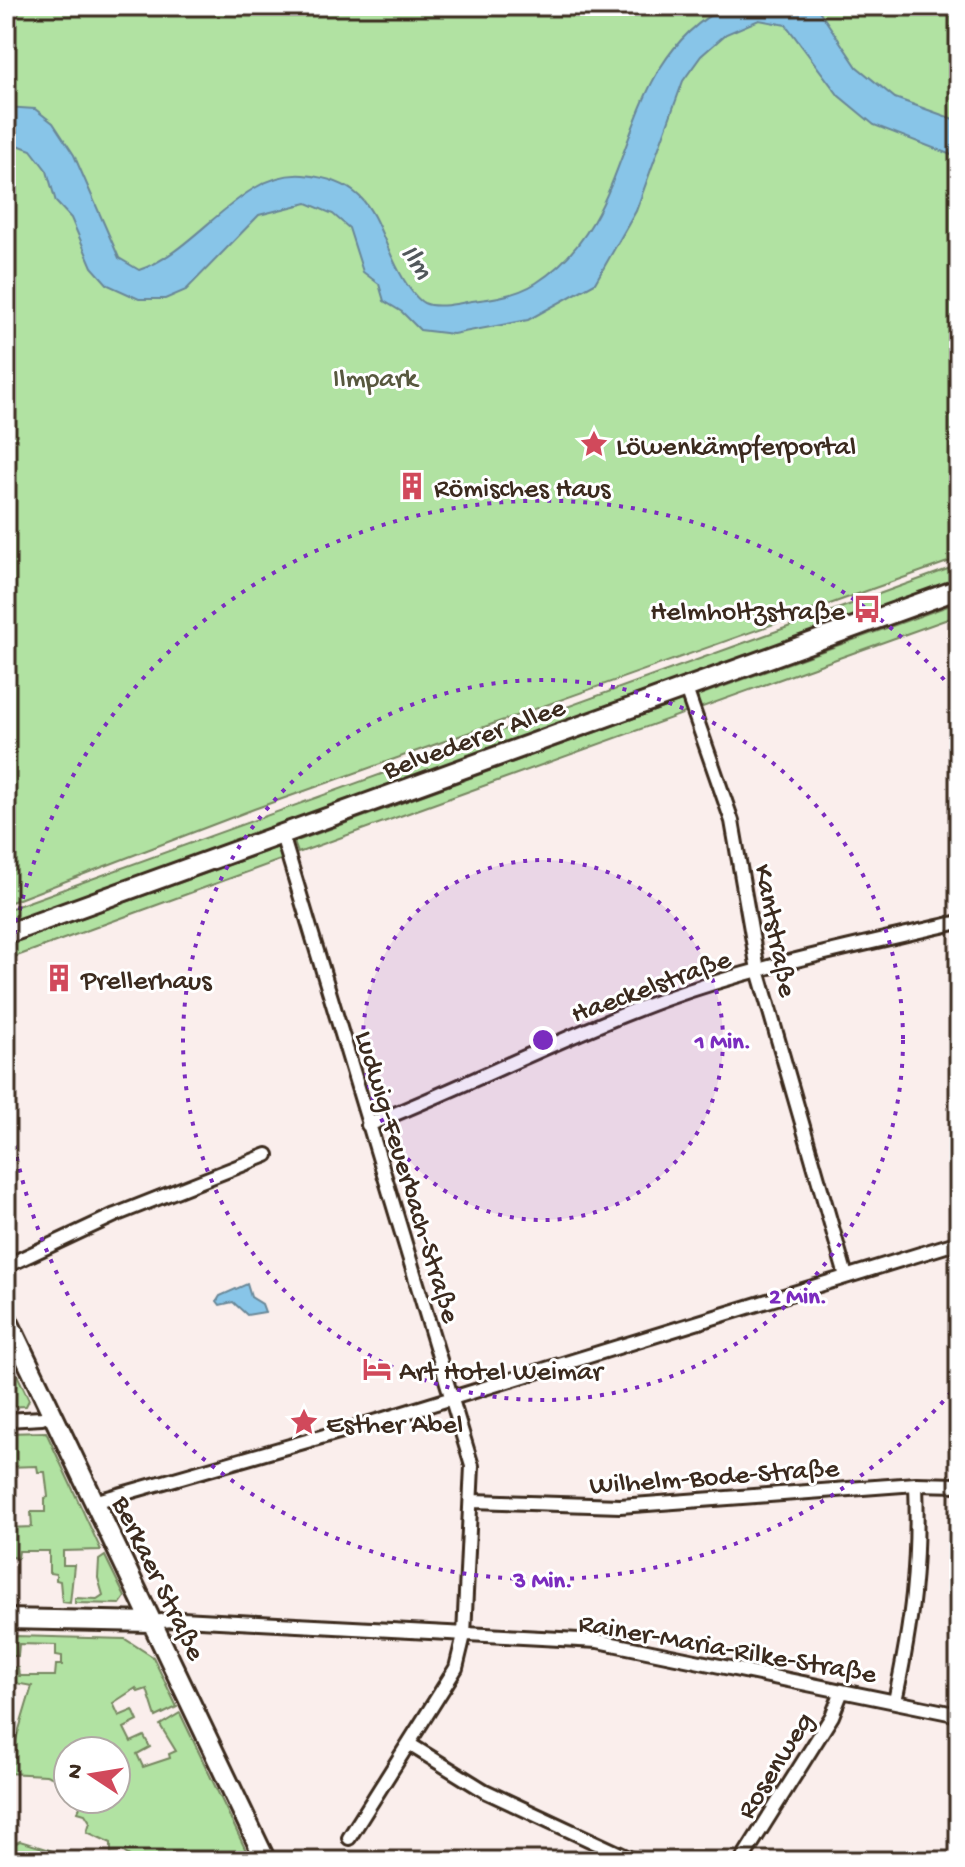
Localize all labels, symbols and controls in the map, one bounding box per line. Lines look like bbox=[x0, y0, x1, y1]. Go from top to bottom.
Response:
water label: Ilm bbox=[391, 238, 440, 288]
park label: Ilmpark bbox=[333, 364, 420, 397]
place icon: Löwenkämpferportal bbox=[579, 429, 609, 459]
place label: Löwenkämpferportal bbox=[616, 432, 856, 465]
building icon: Römisches Haus bbox=[397, 471, 427, 501]
place label: Römisches Haus bbox=[434, 474, 611, 507]
bus stop icon: Helmholtzstraße bbox=[852, 594, 882, 624]
place label: Helmholtzstraße bbox=[650, 597, 846, 630]
street label: Belvederer Allee bbox=[378, 692, 571, 789]
street label: Kantstraße bbox=[745, 862, 803, 1000]
street label: Haeckelstraße bbox=[567, 944, 736, 1032]
building icon: Prellerhaus bbox=[44, 963, 74, 993]
place label: Prellerhaus bbox=[80, 966, 212, 999]
centre of rings bbox=[529, 1026, 557, 1054]
street label: Ludwig-Feuerbach-Straße bbox=[346, 1027, 466, 1328]
text: 1 Min. bbox=[694, 1029, 751, 1058]
text: 2 Min. bbox=[769, 1284, 827, 1313]
hotel icon: Art Hotel Weimar bbox=[362, 1354, 392, 1384]
place label: Art Hotel Weimar bbox=[399, 1357, 604, 1390]
place icon: Esther Abel bbox=[289, 1407, 319, 1437]
place label: Esther Abel bbox=[326, 1410, 463, 1443]
street label: Wilhelm-Bode-Straße bbox=[588, 1453, 841, 1504]
street label: Berkaer Straße bbox=[102, 1490, 211, 1667]
text: 3 Min. bbox=[513, 1568, 572, 1597]
street label: Rainer-Maria-Rilke-Straße bbox=[576, 1608, 879, 1693]
street label: Rosenweg bbox=[731, 1707, 822, 1826]
north arrow bbox=[52, 1735, 132, 1815]
text: N bbox=[62, 1762, 91, 1781]

